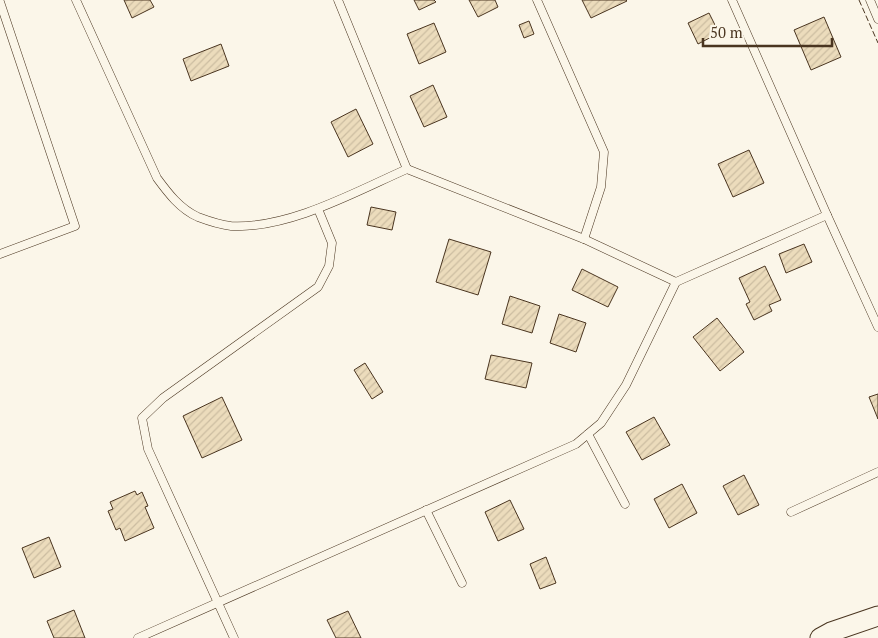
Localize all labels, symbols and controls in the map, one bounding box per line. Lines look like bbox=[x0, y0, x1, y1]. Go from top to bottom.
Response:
scale bar bbox=[703, 15, 832, 47]
text: 50 m bbox=[710, 22, 743, 42]

